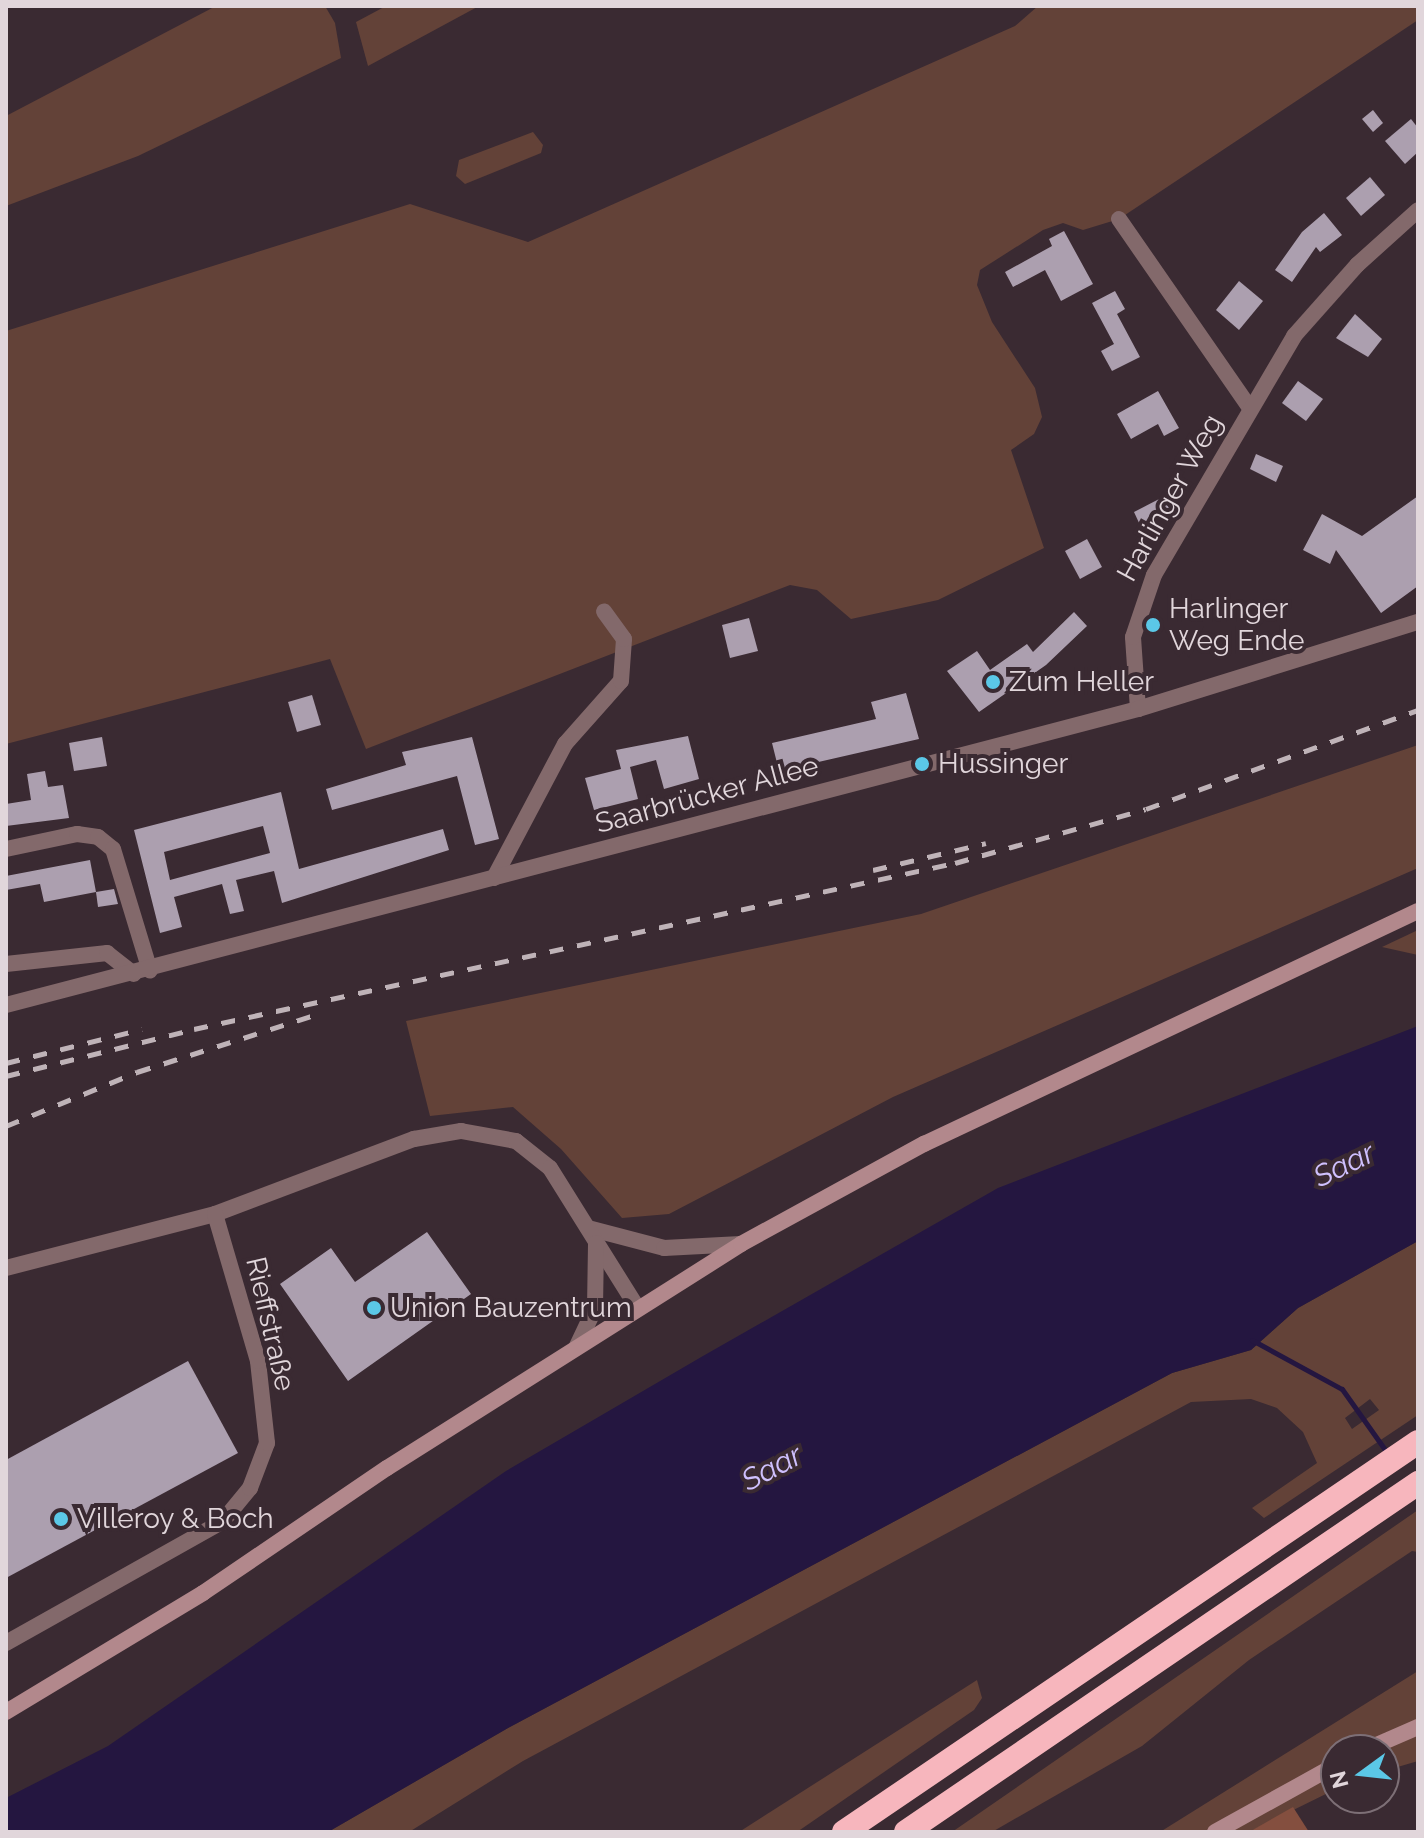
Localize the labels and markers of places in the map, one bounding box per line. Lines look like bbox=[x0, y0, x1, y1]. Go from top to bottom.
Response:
place label: Harlinger Weg Ende bbox=[1169, 592, 1304, 658]
marker: Harlinger Weg Ende bbox=[1144, 616, 1162, 634]
place label: Zum Heller bbox=[1009, 665, 1154, 699]
marker: Zum Heller bbox=[984, 673, 1002, 691]
place label: Hussinger bbox=[938, 747, 1068, 781]
marker: Hussinger bbox=[913, 755, 931, 773]
place label: Union Bauzentrum bbox=[390, 1291, 632, 1325]
marker: Union Bauzentrum bbox=[365, 1299, 383, 1317]
place label: Villeroy & Boch bbox=[77, 1502, 274, 1536]
marker: Villeroy & Boch bbox=[52, 1510, 70, 1528]

